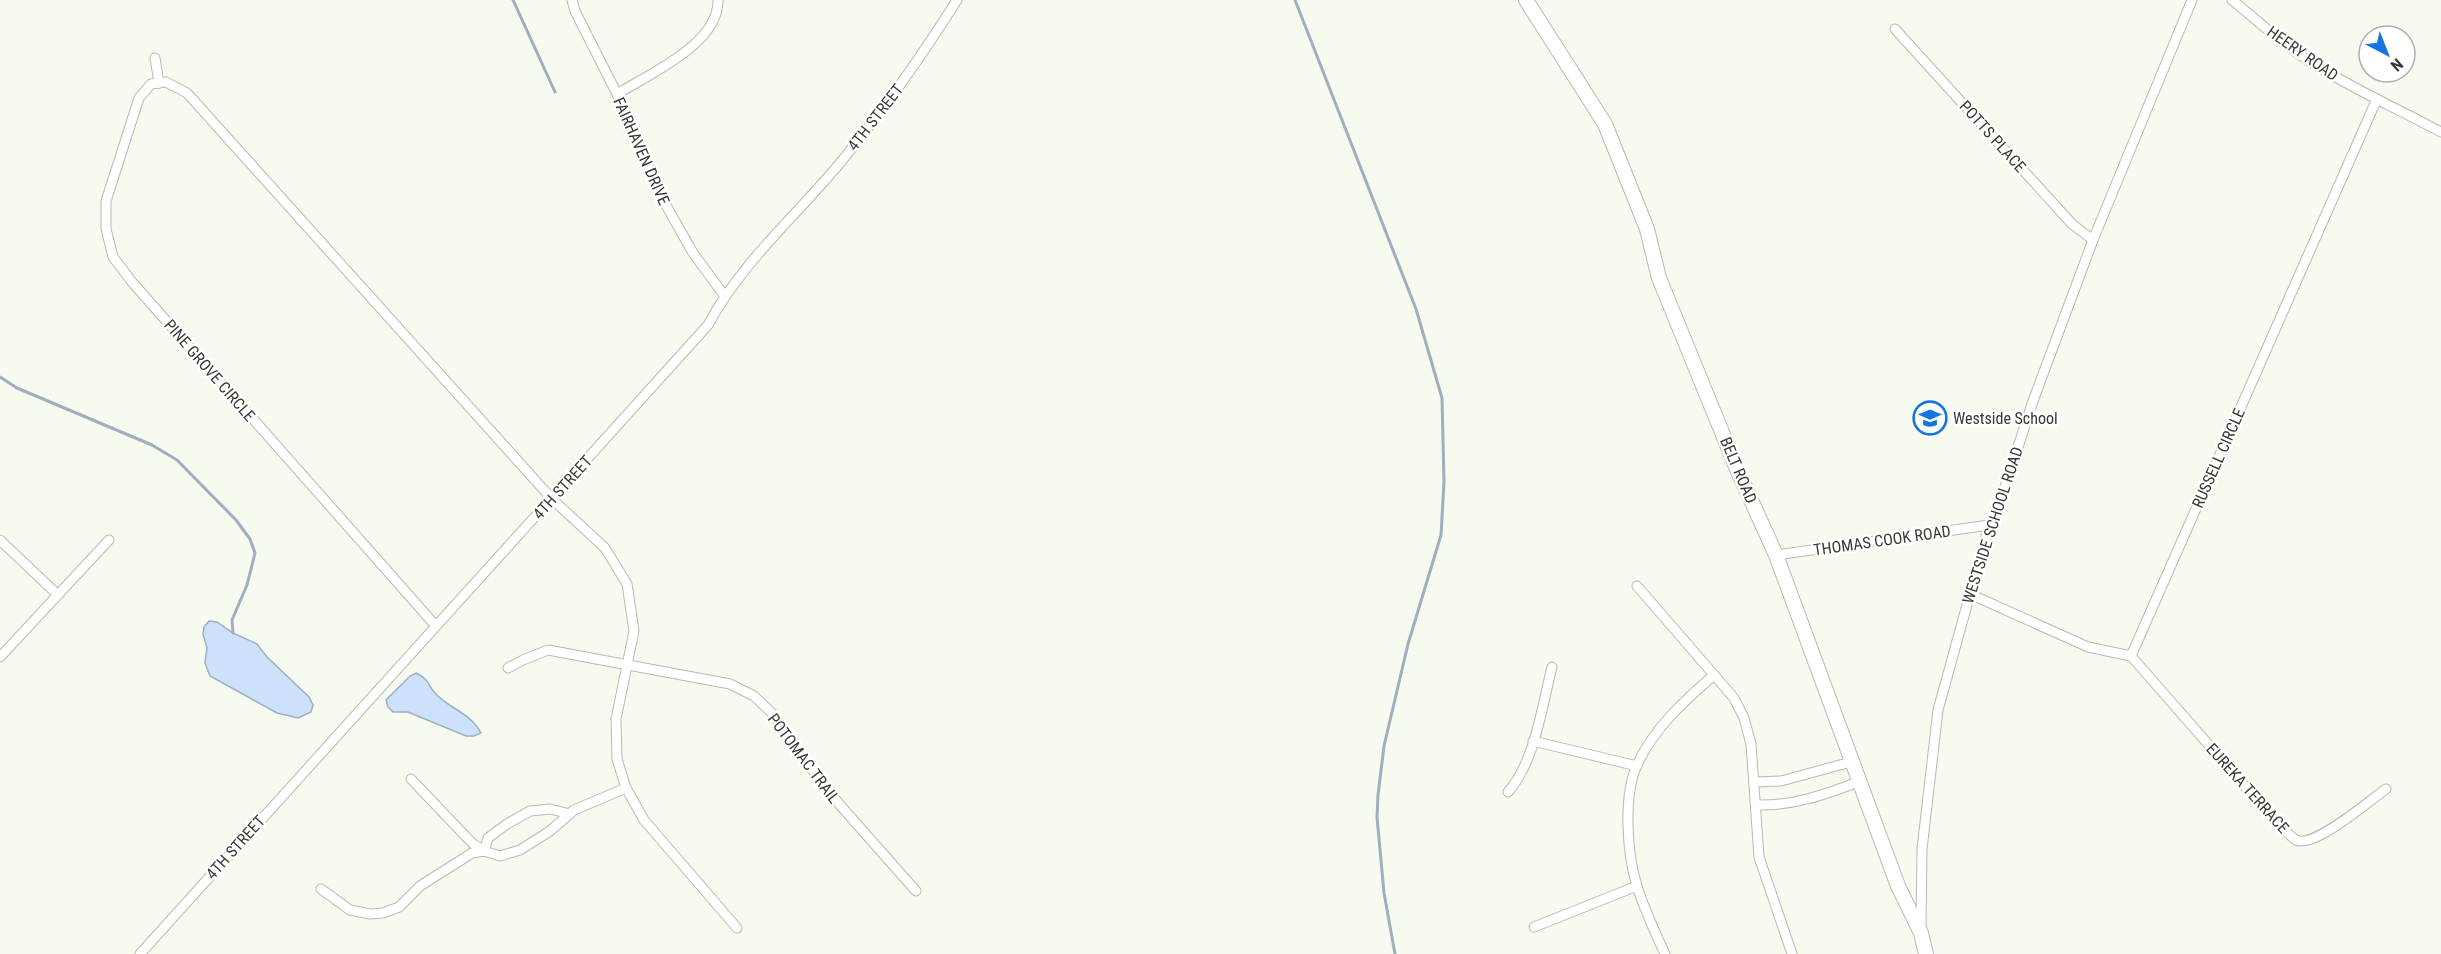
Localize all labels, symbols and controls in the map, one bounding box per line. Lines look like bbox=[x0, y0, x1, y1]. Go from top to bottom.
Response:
street label: HEERY ROAD bbox=[2264, 22, 2342, 85]
north arrow bbox=[2357, 24, 2417, 84]
text: N bbox=[2387, 54, 2407, 75]
street label: 4TH STREET bbox=[843, 80, 907, 154]
street label: FAIRHAVEN DRIVE bbox=[609, 94, 674, 208]
street label: POTTS PLACE bbox=[1956, 97, 2030, 176]
street label: PINE GROVE CIRCLE bbox=[160, 316, 259, 425]
school or university icon: Westside School bbox=[1912, 400, 1948, 436]
street label: RUSSELL CIRCLE bbox=[2188, 405, 2249, 511]
place label: Westside School bbox=[1953, 409, 2058, 428]
street label: BELT ROAD bbox=[1716, 434, 1761, 506]
street label: WESTSIDE SCHOOL ROAD bbox=[1958, 444, 2027, 606]
street label: 4TH STREET bbox=[529, 452, 596, 523]
street label: THOMAS COOK ROAD bbox=[1812, 521, 1952, 560]
street label: POTOMAC TRAIL bbox=[764, 710, 844, 807]
street label: EUREKA TERRACE bbox=[2202, 740, 2293, 837]
street label: 4TH STREET bbox=[202, 812, 269, 883]

